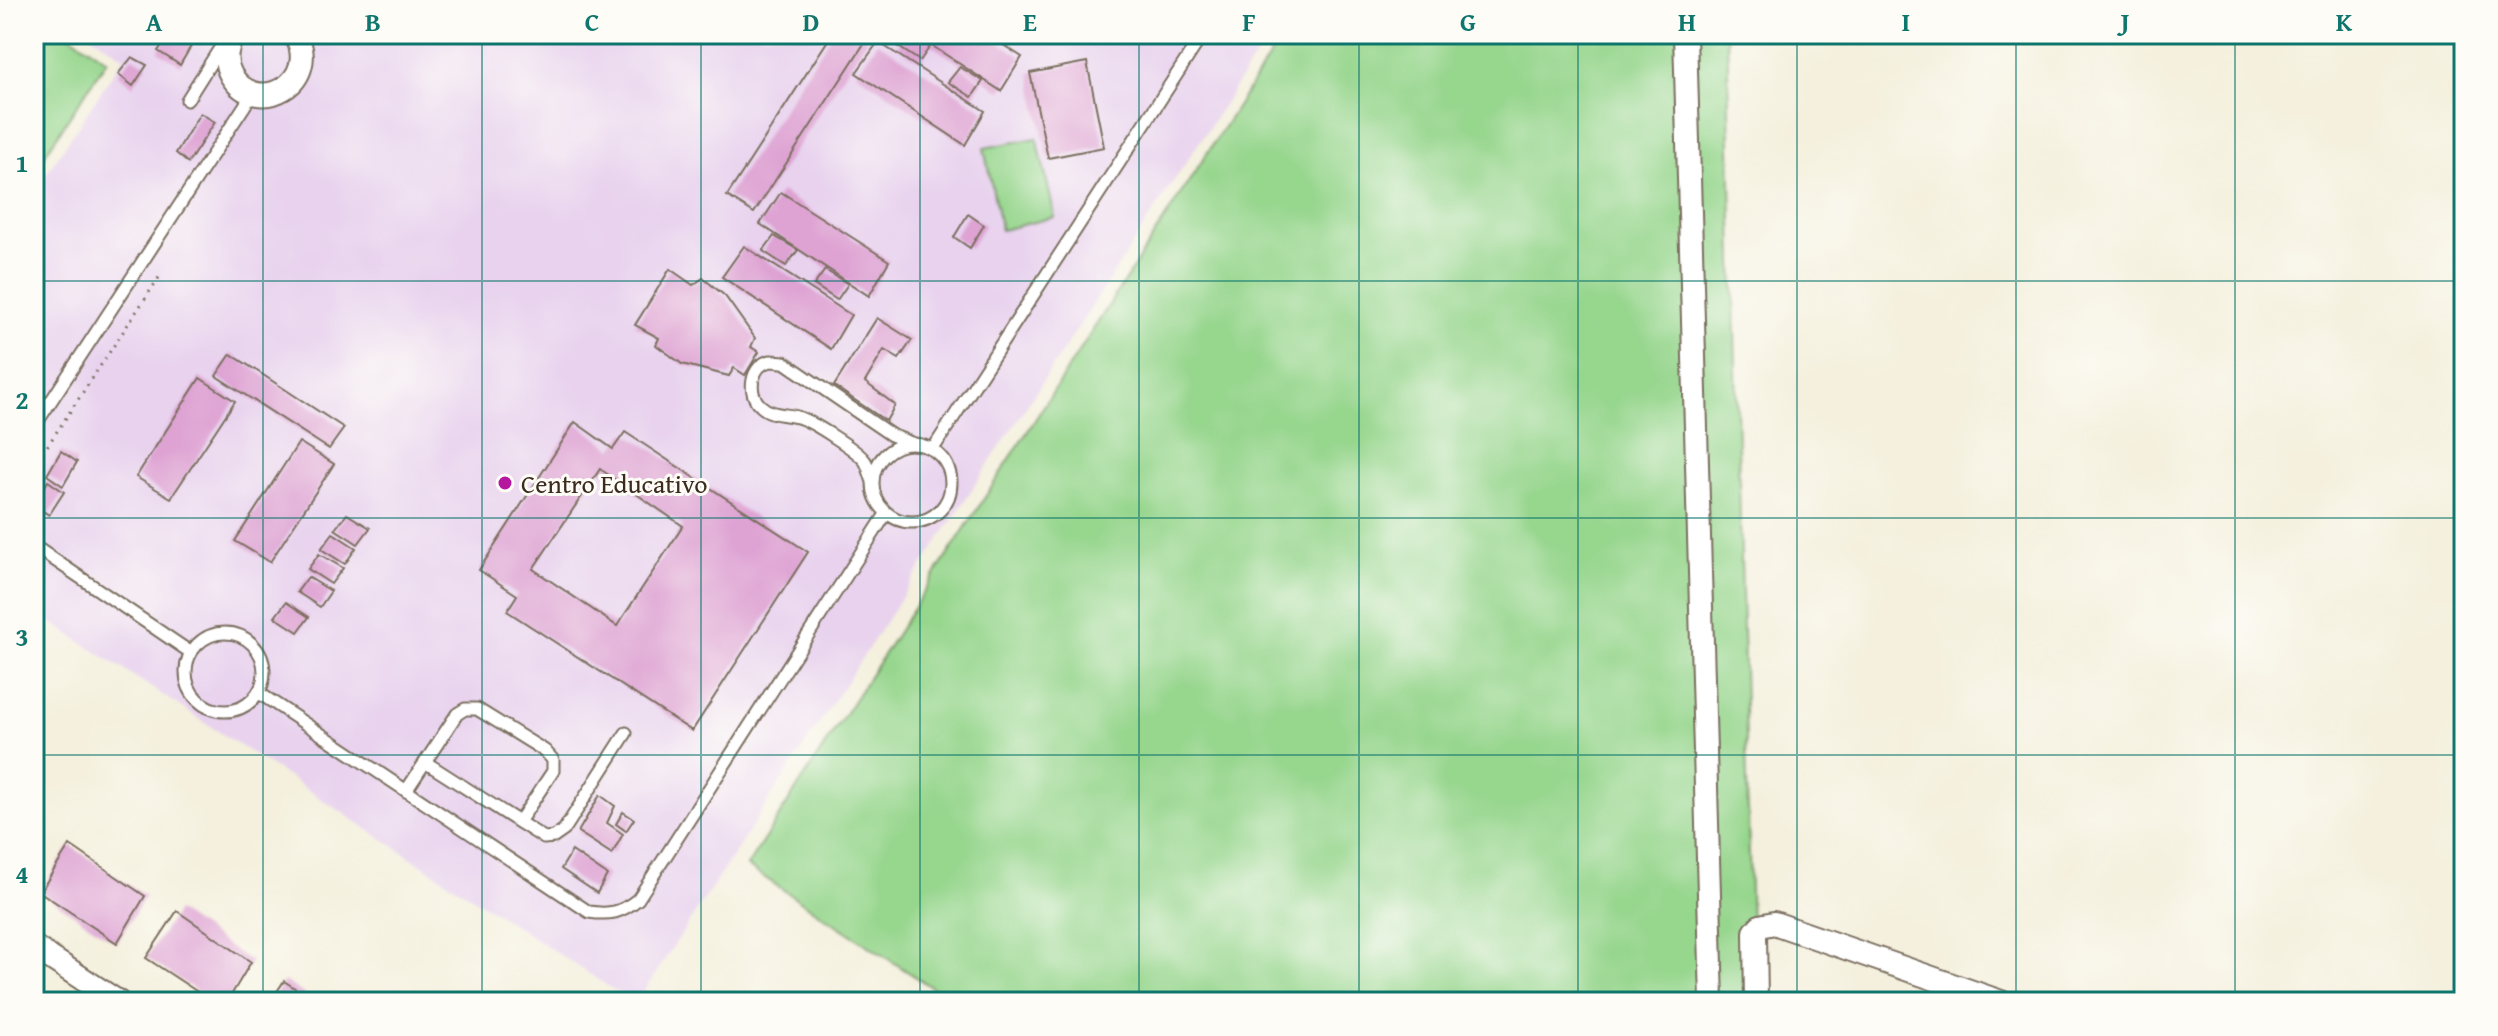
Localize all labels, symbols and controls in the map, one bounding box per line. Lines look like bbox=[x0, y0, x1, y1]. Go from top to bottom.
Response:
text: A bbox=[146, 2, 163, 41]
text: B bbox=[365, 2, 381, 41]
text: C bbox=[585, 2, 599, 41]
text: D bbox=[803, 2, 819, 41]
text: E bbox=[1023, 2, 1037, 41]
text: F bbox=[1242, 2, 1256, 41]
text: G bbox=[1460, 2, 1476, 41]
text: H bbox=[1678, 2, 1696, 41]
text: I bbox=[1902, 2, 1910, 41]
text: J bbox=[2117, 2, 2130, 41]
text: K bbox=[2336, 2, 2353, 41]
text: 1 bbox=[15, 143, 29, 182]
text: 2 bbox=[15, 380, 29, 419]
place label: Centro Educativo bbox=[521, 464, 708, 503]
marker: Centro Educativo bbox=[496, 474, 514, 492]
text: 3 bbox=[15, 617, 29, 656]
text: 4 bbox=[15, 854, 29, 893]

